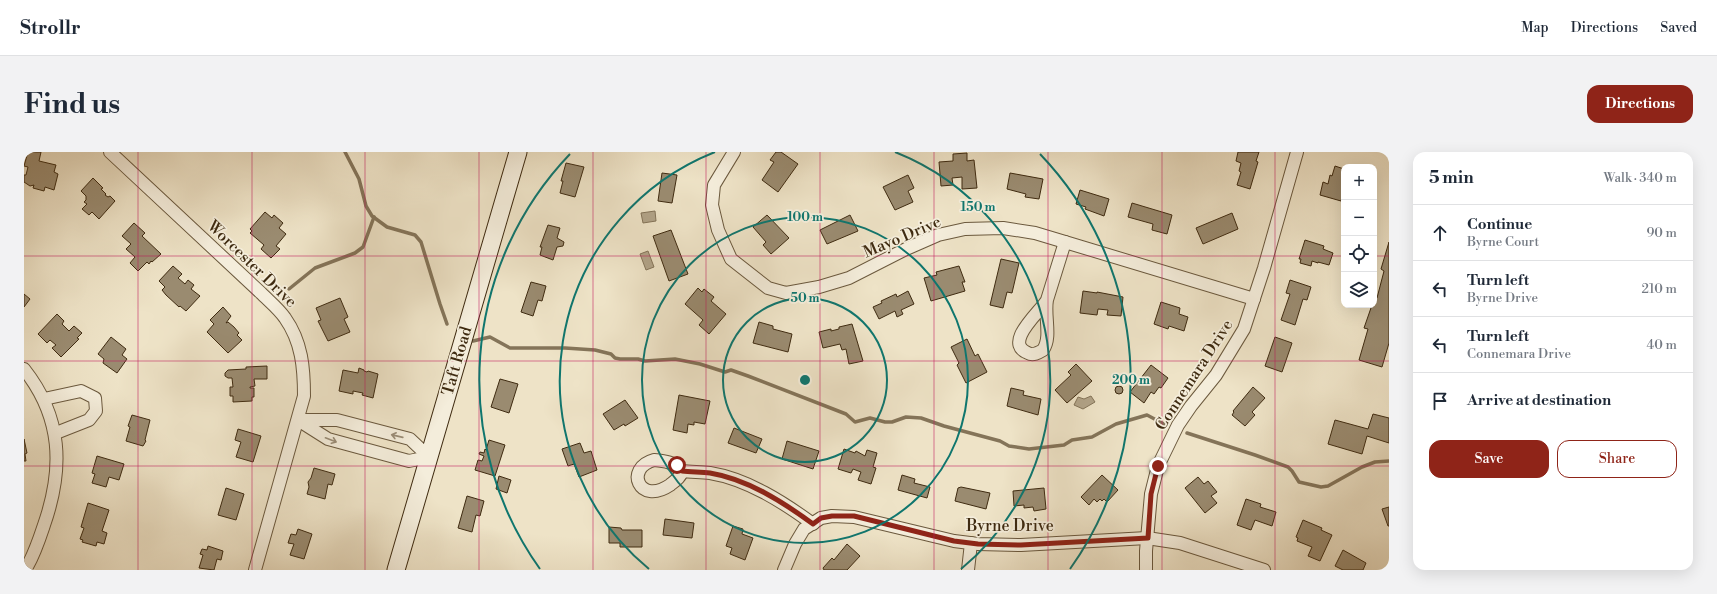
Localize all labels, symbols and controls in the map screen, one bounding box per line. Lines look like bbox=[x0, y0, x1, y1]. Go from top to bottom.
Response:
text: Strollr bbox=[20, 16, 81, 40]
text: Map bbox=[1521, 19, 1549, 37]
text: Directions bbox=[1571, 19, 1638, 37]
text: Saved bbox=[1660, 19, 1697, 37]
button: Directions bbox=[1587, 85, 1693, 123]
text: Find us bbox=[24, 87, 120, 122]
map controls bbox=[1341, 164, 1377, 308]
button: + bbox=[1341, 164, 1377, 200]
text: 5 min bbox=[1429, 167, 1474, 189]
text: Walk · 340 m bbox=[1604, 170, 1677, 186]
text: 150 m bbox=[961, 200, 995, 215]
button: − bbox=[1341, 200, 1377, 236]
text: 100 m bbox=[787, 210, 823, 225]
street label: Mayo Drive bbox=[860, 212, 944, 262]
street label: Worcester Drive bbox=[202, 215, 301, 312]
text: Continue bbox=[1467, 215, 1532, 234]
icon: ahead bbox=[1429, 222, 1451, 244]
text: 90 m bbox=[1646, 225, 1677, 241]
text: Byrne Court bbox=[1467, 234, 1539, 250]
button: locate bbox=[1341, 236, 1377, 272]
text: Turn left bbox=[1467, 271, 1529, 290]
button: layers bbox=[1341, 272, 1377, 308]
icon: left bbox=[1429, 278, 1451, 300]
text: 210 m bbox=[1642, 281, 1677, 297]
text: Byrne Drive bbox=[1467, 290, 1538, 306]
text: 50 m bbox=[790, 291, 820, 306]
street label: Connemara Drive bbox=[1151, 316, 1237, 434]
street label: Taft Road bbox=[438, 324, 476, 398]
text: Turn left bbox=[1467, 327, 1529, 346]
icon: left bbox=[1429, 334, 1451, 356]
text: 40 m bbox=[1647, 337, 1677, 353]
text: Connemara Drive bbox=[1467, 346, 1571, 362]
centre of rings bbox=[798, 373, 812, 387]
text: 200 m bbox=[1112, 373, 1150, 388]
icon: arrive bbox=[1429, 390, 1451, 412]
text: Arrive at destination bbox=[1467, 391, 1611, 410]
one-way arrow bbox=[391, 432, 404, 439]
one-way arrow bbox=[324, 436, 336, 444]
button: Save bbox=[1429, 440, 1549, 478]
button: Share bbox=[1557, 440, 1677, 478]
route start bbox=[668, 456, 686, 474]
route end bbox=[1149, 457, 1167, 475]
street label: Byrne Drive bbox=[965, 516, 1054, 536]

